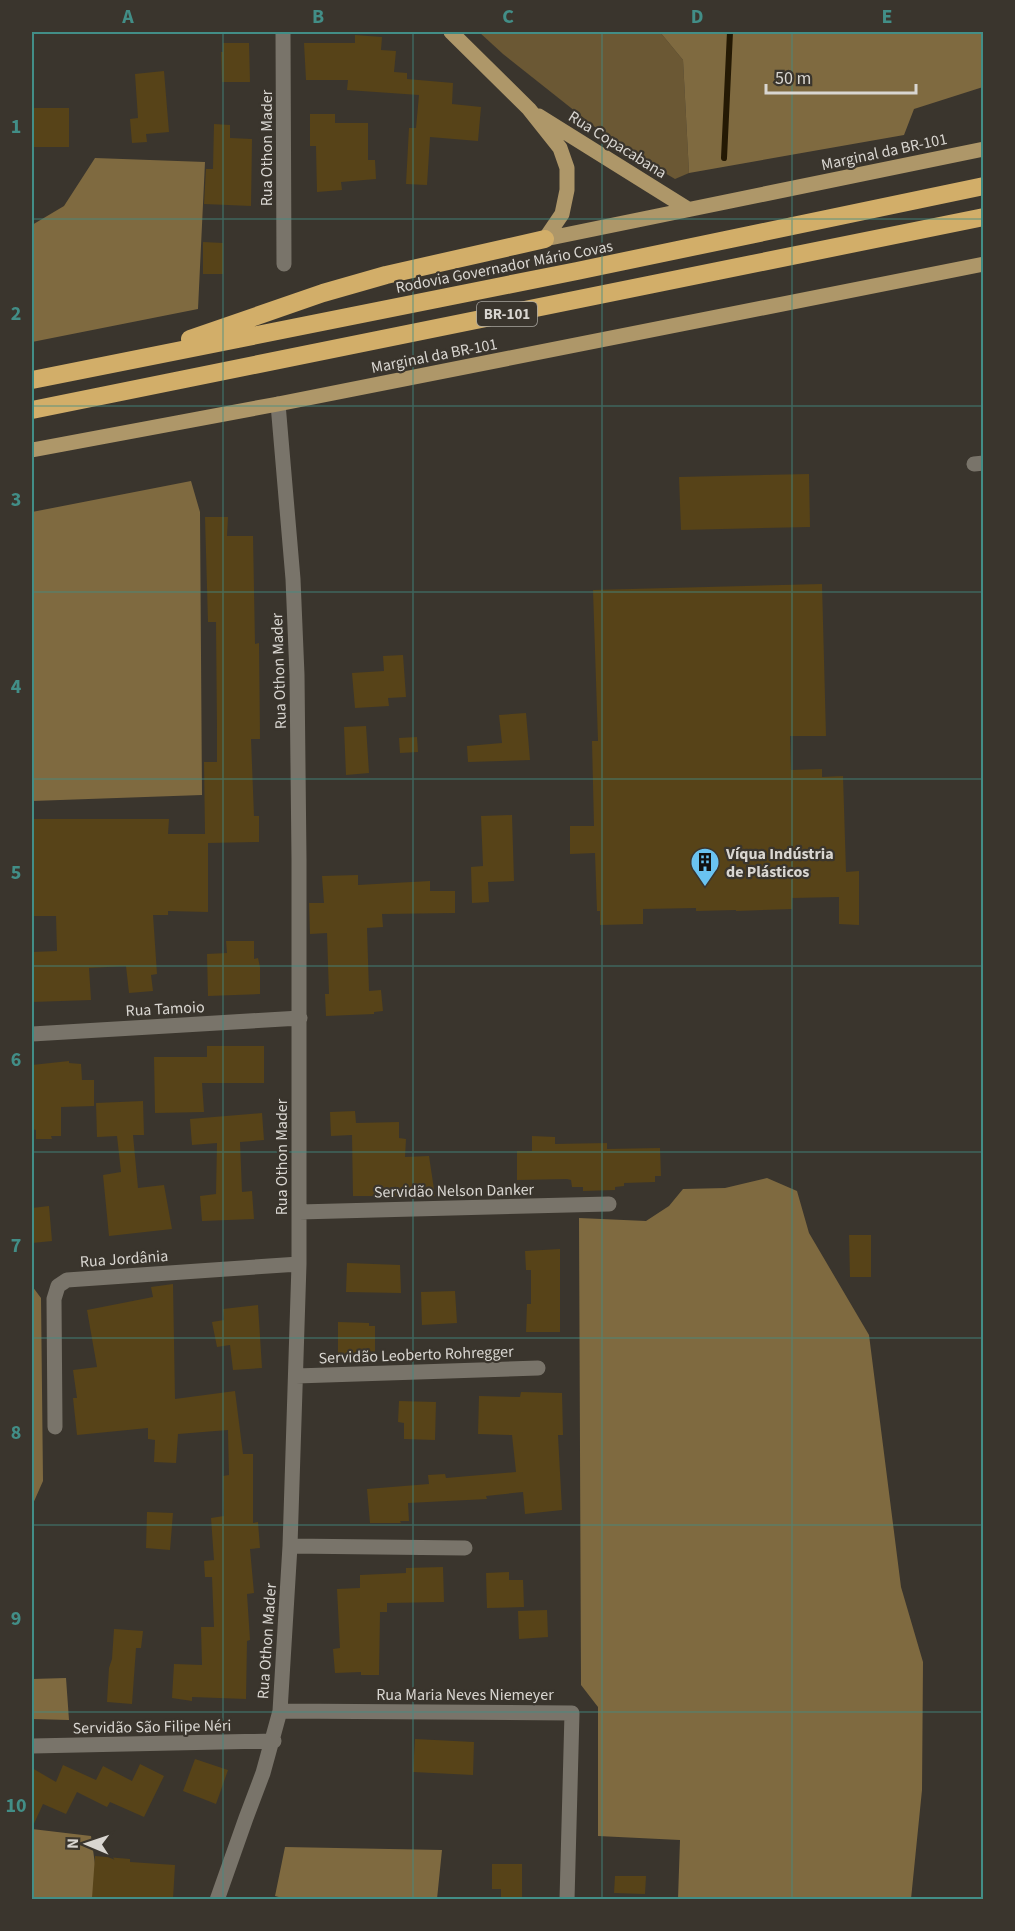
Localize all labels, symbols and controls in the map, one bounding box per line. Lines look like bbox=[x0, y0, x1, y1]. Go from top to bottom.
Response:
text: A bbox=[121, 3, 134, 31]
text: B bbox=[312, 3, 324, 31]
text: C bbox=[502, 3, 514, 31]
text: D bbox=[691, 3, 703, 31]
text: E bbox=[882, 3, 892, 31]
scale bar bbox=[766, 57, 916, 95]
text: 50 m bbox=[775, 66, 811, 91]
street label: Rua Othon Mader bbox=[256, 89, 278, 206]
street label: Rua Copacabana bbox=[564, 106, 671, 184]
text: 1 bbox=[11, 113, 21, 141]
street label: Marginal da BR-101 bbox=[819, 128, 949, 176]
street label: Rodovia Governador Mário Covas bbox=[394, 235, 615, 299]
text: 2 bbox=[11, 300, 21, 328]
road number: BR-101 bbox=[477, 302, 537, 326]
street label: Marginal da BR-101 bbox=[369, 333, 499, 379]
text: 3 bbox=[11, 486, 21, 514]
street label: Rua Othon Mader bbox=[266, 612, 292, 730]
text: 4 bbox=[11, 673, 22, 701]
place label: Víqua Indústria de Plásticos bbox=[725, 843, 834, 883]
building icon: Víqua Indústria de Plásticos bbox=[689, 846, 721, 888]
text: 5 bbox=[11, 859, 21, 887]
street label: Rua Tamoio bbox=[125, 996, 205, 1022]
text: 6 bbox=[11, 1046, 21, 1074]
street label: Rua Othon Mader bbox=[271, 1098, 293, 1215]
street label: Servidão Nelson Danker bbox=[374, 1179, 535, 1203]
text: 7 bbox=[11, 1232, 21, 1260]
street label: Rua Jordânia bbox=[79, 1245, 169, 1273]
street label: Servidão Leoberto Rohregger bbox=[318, 1341, 514, 1369]
text: 8 bbox=[11, 1419, 21, 1447]
street label: Rua Othon Mader bbox=[252, 1582, 282, 1700]
text: 9 bbox=[11, 1605, 21, 1633]
street label: Rua Maria Neves Niemeyer bbox=[376, 1684, 554, 1706]
street label: Servidão São Filipe Néri bbox=[72, 1715, 232, 1739]
text: 10 bbox=[5, 1792, 27, 1820]
north arrow bbox=[57, 1814, 117, 1874]
text: N bbox=[62, 1838, 84, 1849]

